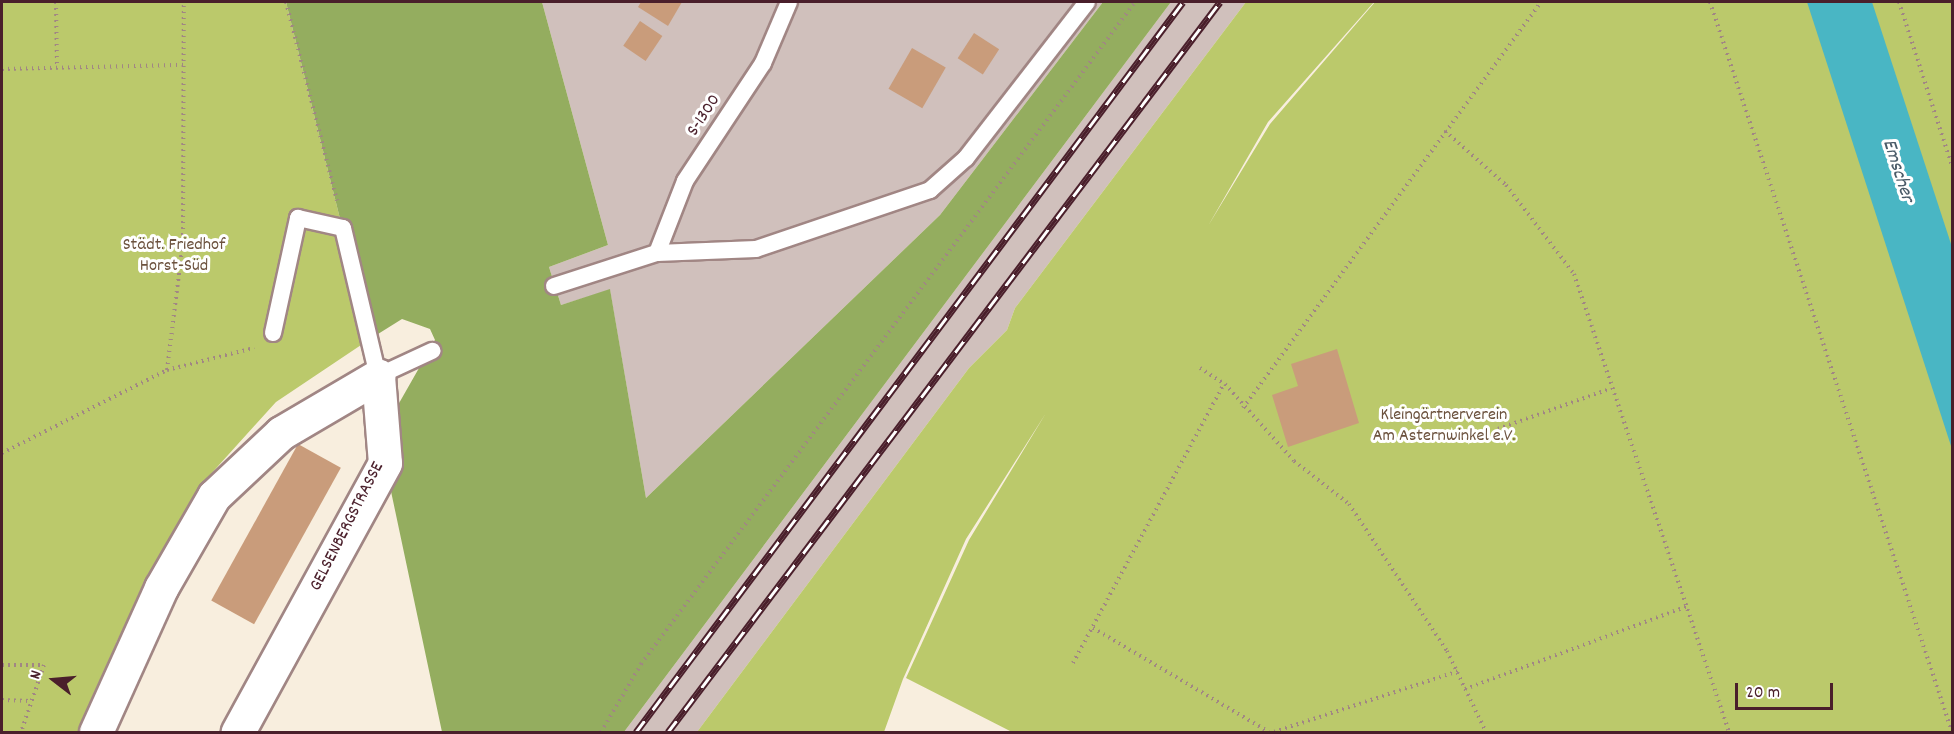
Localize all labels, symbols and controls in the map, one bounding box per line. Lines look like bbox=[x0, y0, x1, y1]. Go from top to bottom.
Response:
street label: S-1300 bbox=[684, 91, 726, 141]
water label: Emscher bbox=[1876, 137, 1918, 205]
park label: Städt. Friedhof Horst-Süd bbox=[123, 236, 225, 278]
park label: Kleingärtnerverein Am Asternwinkel e.V. bbox=[1373, 406, 1515, 448]
street label: GELSENBERGSTRASSE bbox=[306, 459, 390, 595]
north arrow bbox=[24, 650, 84, 710]
text: N bbox=[24, 668, 48, 682]
scale bar bbox=[1738, 671, 1836, 709]
text: 20 m bbox=[1746, 681, 1780, 706]

